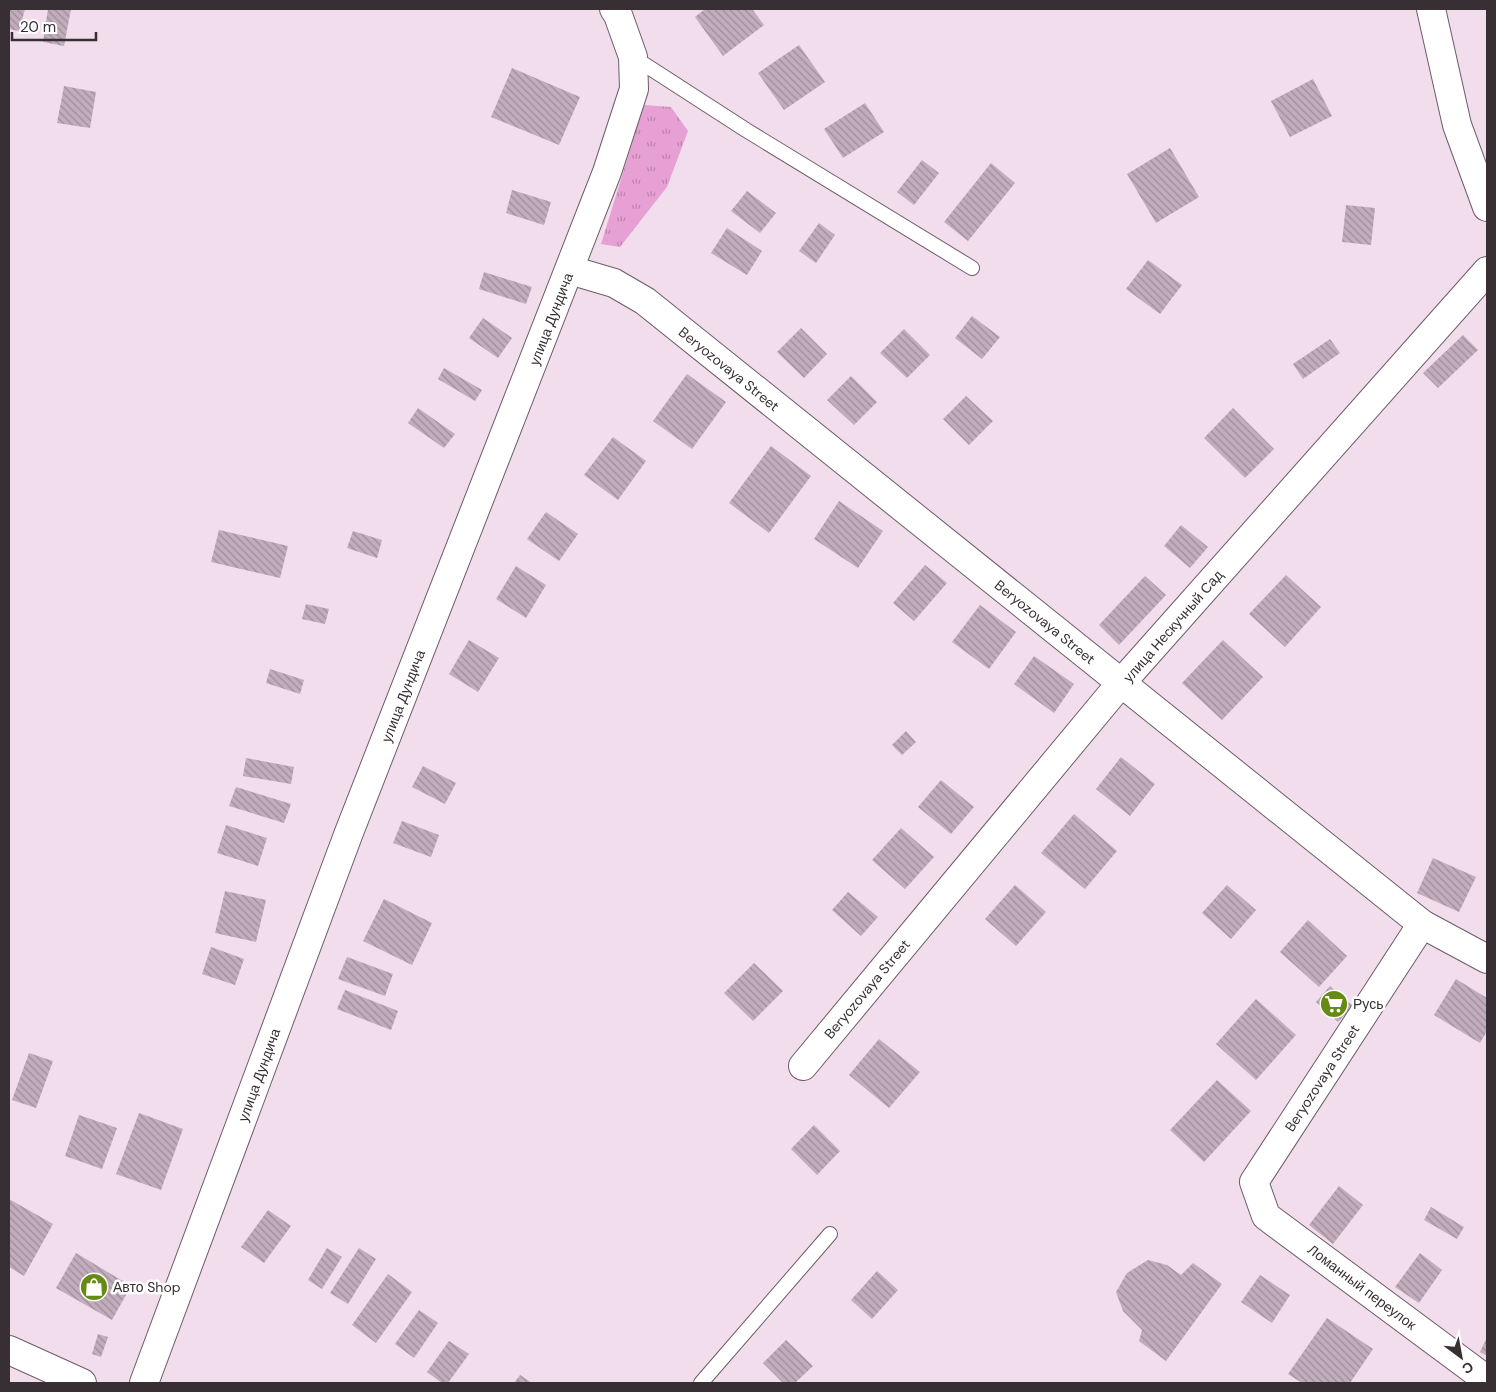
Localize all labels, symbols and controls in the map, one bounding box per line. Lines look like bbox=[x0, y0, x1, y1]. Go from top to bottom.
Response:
scale bar bbox=[12, 10, 96, 42]
text: 20 m bbox=[20, 17, 56, 37]
street label: улица Дундича bbox=[525, 270, 577, 368]
street label: Beryozovaya Street bbox=[675, 323, 783, 415]
street label: улица Нескучный Сад bbox=[1119, 566, 1227, 686]
street label: Beryozovaya Street bbox=[991, 576, 1099, 668]
street label: улица Дундича bbox=[377, 647, 429, 745]
street label: Beryozovaya Street bbox=[820, 936, 914, 1042]
supermarket icon: Русь bbox=[1319, 989, 1349, 1019]
place label: Русь bbox=[1353, 995, 1383, 1013]
street label: Beryozovaya Street bbox=[1281, 1021, 1363, 1135]
street label: улица Дундича bbox=[234, 1026, 284, 1124]
street label: Ломанный переулок bbox=[1304, 1240, 1420, 1334]
shop icon: Авто Shop bbox=[79, 1272, 109, 1302]
place label: Авто Shop bbox=[113, 1278, 181, 1296]
north arrow bbox=[1436, 1332, 1486, 1382]
text: С bbox=[1459, 1358, 1477, 1378]

